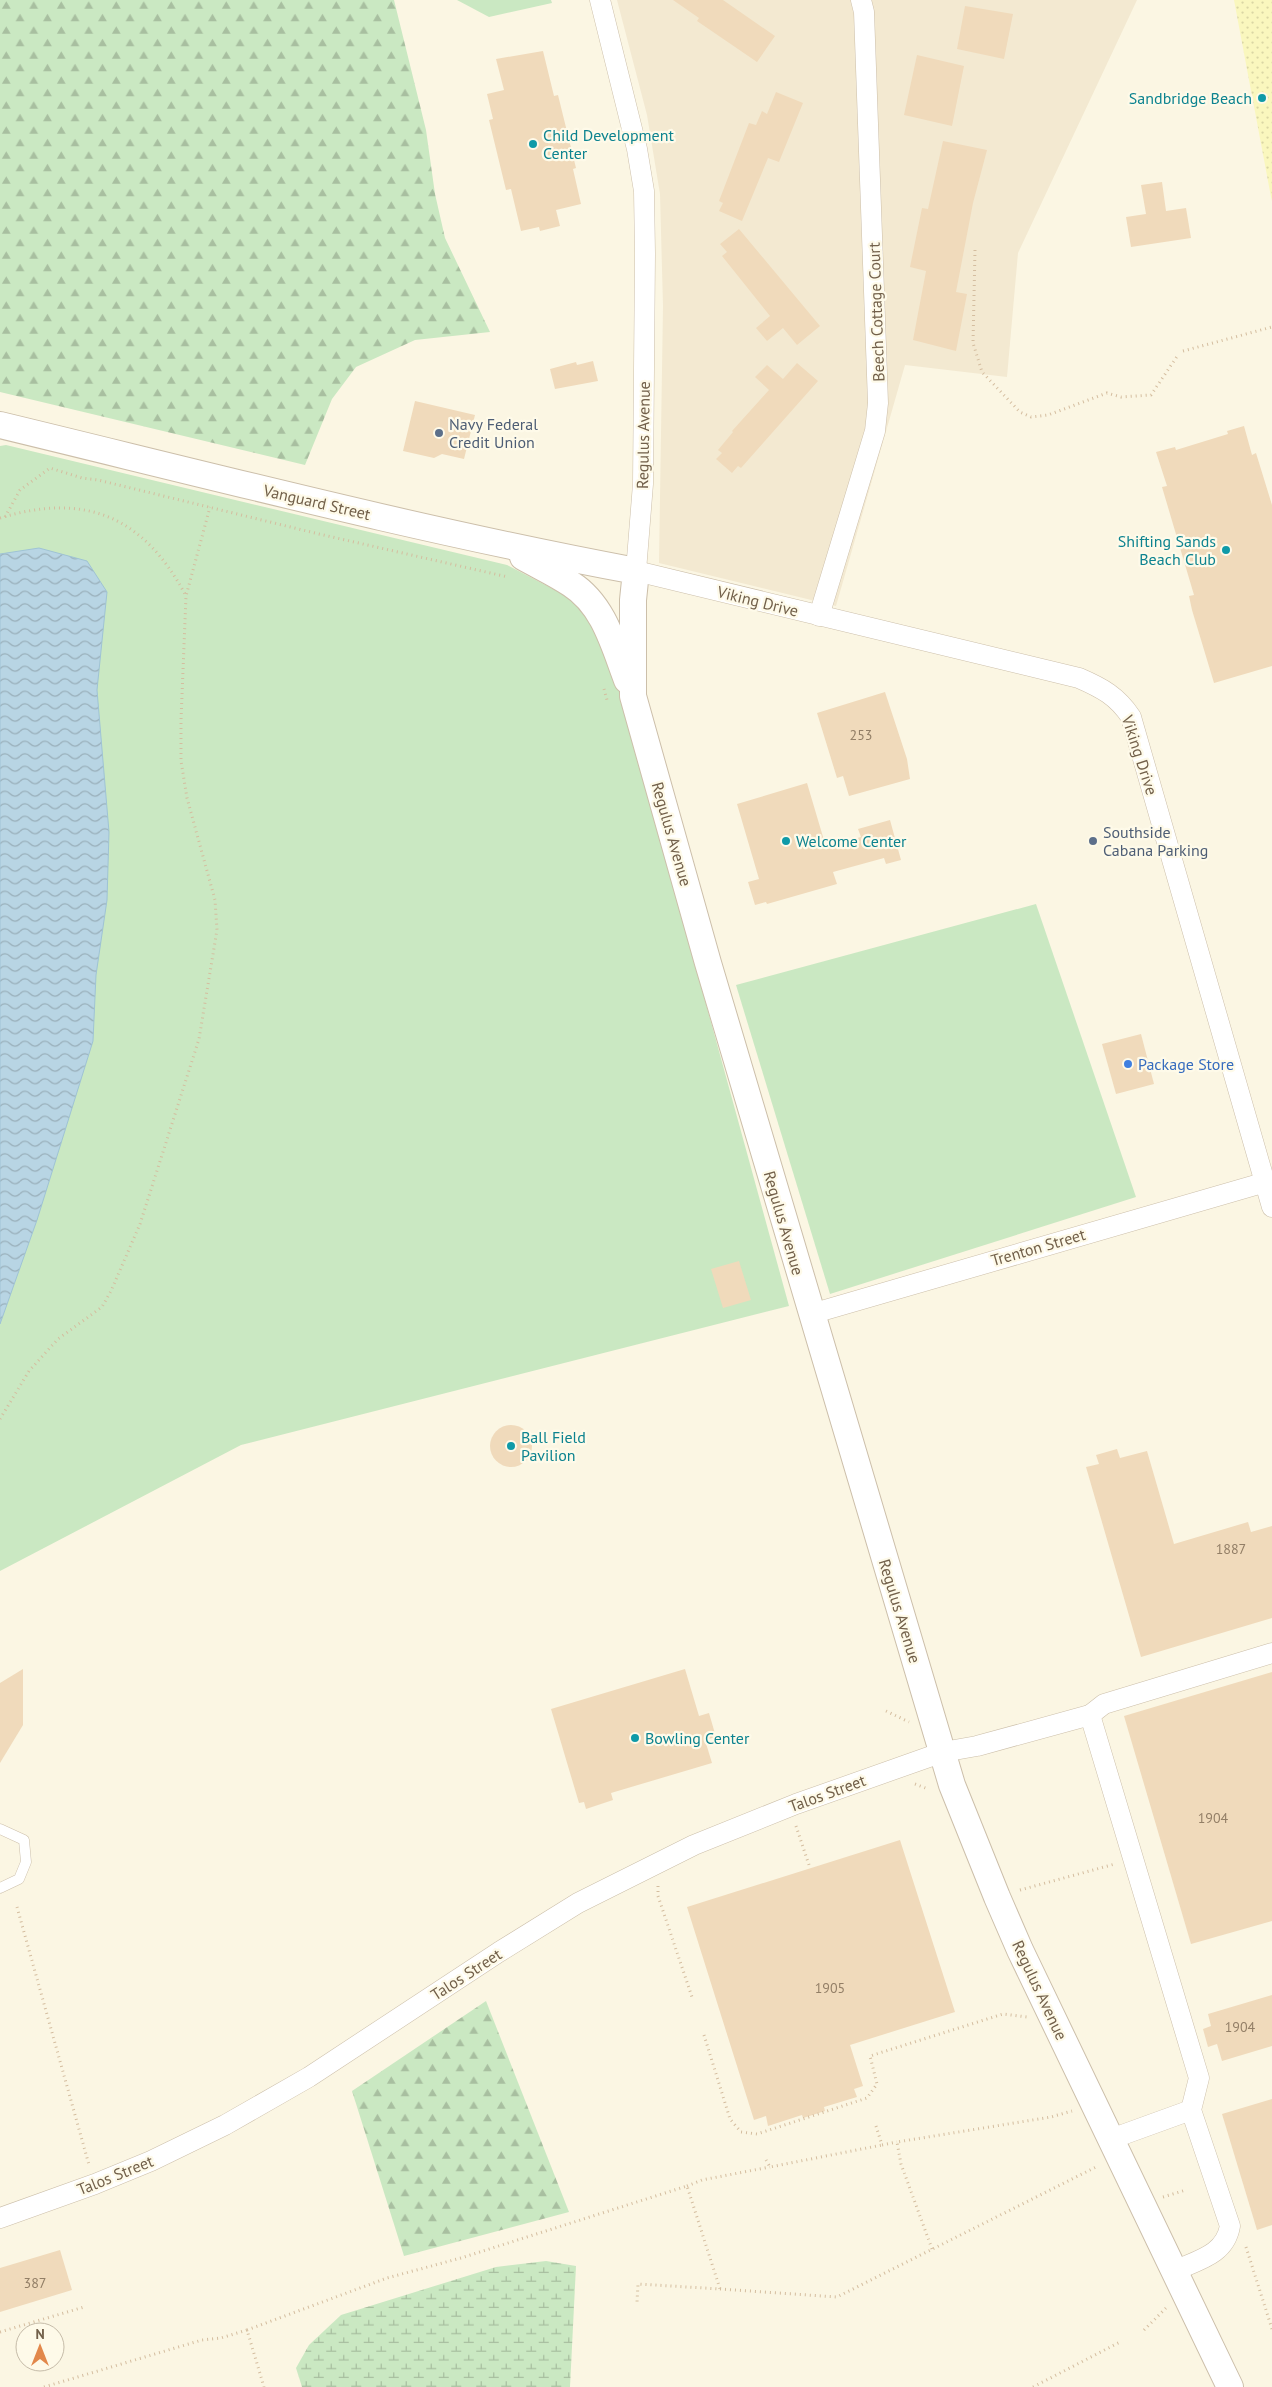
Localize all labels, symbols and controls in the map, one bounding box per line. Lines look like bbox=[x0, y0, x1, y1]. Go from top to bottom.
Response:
place label: Sandbridge Beach bbox=[1129, 88, 1252, 108]
marker: Sandbridge Beach bbox=[1256, 92, 1268, 104]
place label: Child Development Center bbox=[543, 125, 674, 163]
marker: Child Development Center bbox=[527, 138, 539, 150]
street label: Beech Cottage Court bbox=[864, 241, 888, 382]
street label: Regulus Avenue bbox=[632, 381, 654, 489]
place label: Navy Federal Credit Union bbox=[449, 414, 538, 452]
marker: Navy Federal Credit Union bbox=[433, 427, 445, 439]
street label: Vanguard Street bbox=[261, 480, 373, 524]
place label: Shifting Sands Beach Club bbox=[1118, 531, 1216, 569]
marker: Shifting Sands Beach Club bbox=[1220, 544, 1232, 556]
street label: Viking Drive bbox=[714, 581, 801, 621]
street label: Viking Drive bbox=[1117, 712, 1162, 797]
house number: 253 bbox=[850, 726, 872, 744]
street label: Regulus Avenue bbox=[648, 779, 696, 889]
place label: Southside Cabana Parking bbox=[1103, 822, 1208, 860]
place label: Welcome Center bbox=[796, 831, 907, 851]
marker: Welcome Center bbox=[780, 835, 792, 847]
marker: Southside Cabana Parking bbox=[1087, 835, 1099, 847]
place label: Package Store bbox=[1138, 1054, 1234, 1074]
marker: Package Store bbox=[1122, 1058, 1134, 1070]
street label: Regulus Avenue bbox=[760, 1168, 808, 1278]
street label: Trenton Street bbox=[989, 1224, 1088, 1270]
place label: Ball Field Pavilion bbox=[521, 1427, 586, 1465]
marker: Ball Field Pavilion bbox=[505, 1440, 517, 1452]
house number: 1887 bbox=[1216, 1540, 1246, 1558]
street label: Regulus Avenue bbox=[875, 1557, 925, 1665]
place label: Bowling Center bbox=[645, 1728, 750, 1748]
marker: Bowling Center bbox=[629, 1732, 641, 1744]
street label: Talos Street bbox=[786, 1770, 869, 1816]
house number: 1904 bbox=[1198, 1809, 1229, 1827]
street label: Regulus Avenue bbox=[1008, 1937, 1072, 2043]
street label: Talos Street bbox=[427, 1943, 506, 2004]
house number: 1905 bbox=[815, 1979, 845, 1997]
house number: 1904 bbox=[1225, 2018, 1256, 2036]
street label: Talos Street bbox=[74, 2150, 156, 2199]
house number: 387 bbox=[24, 2274, 46, 2292]
north arrow bbox=[15, 2322, 65, 2372]
text: N bbox=[35, 2325, 45, 2343]

